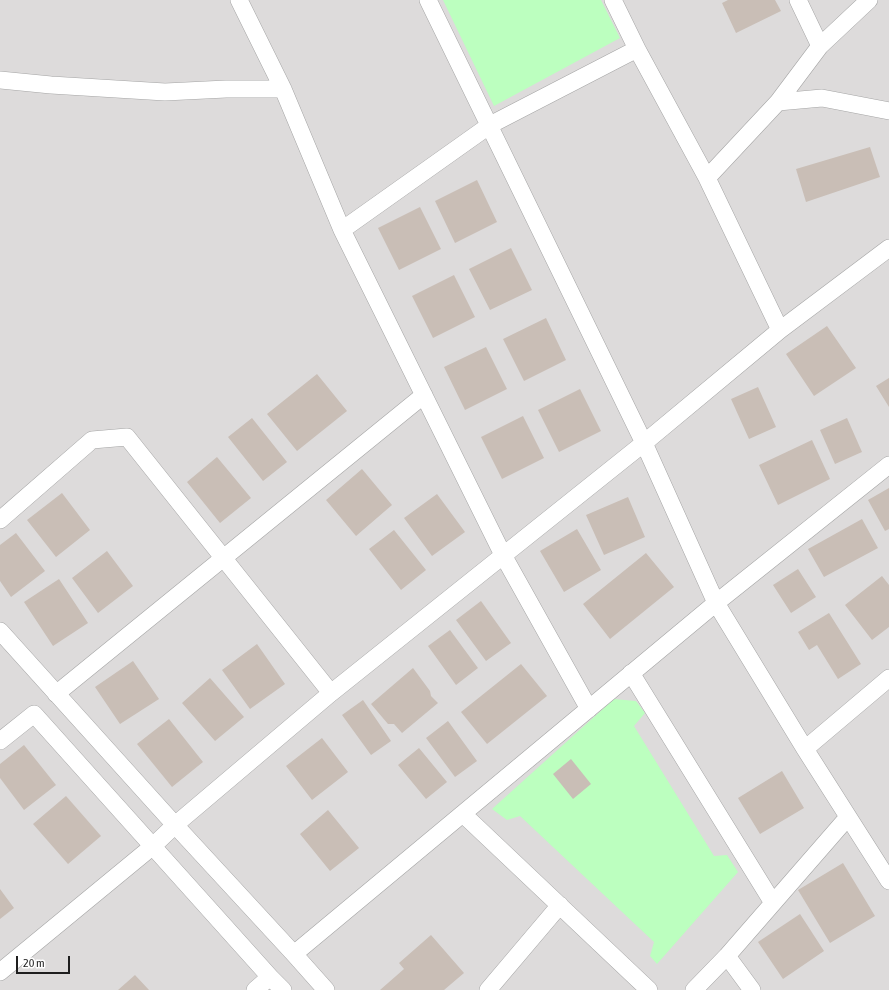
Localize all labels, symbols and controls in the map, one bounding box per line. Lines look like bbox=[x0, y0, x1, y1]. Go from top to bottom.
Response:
scale bar bbox=[18, 948, 72, 974]
text: 20 m bbox=[23, 956, 45, 970]

